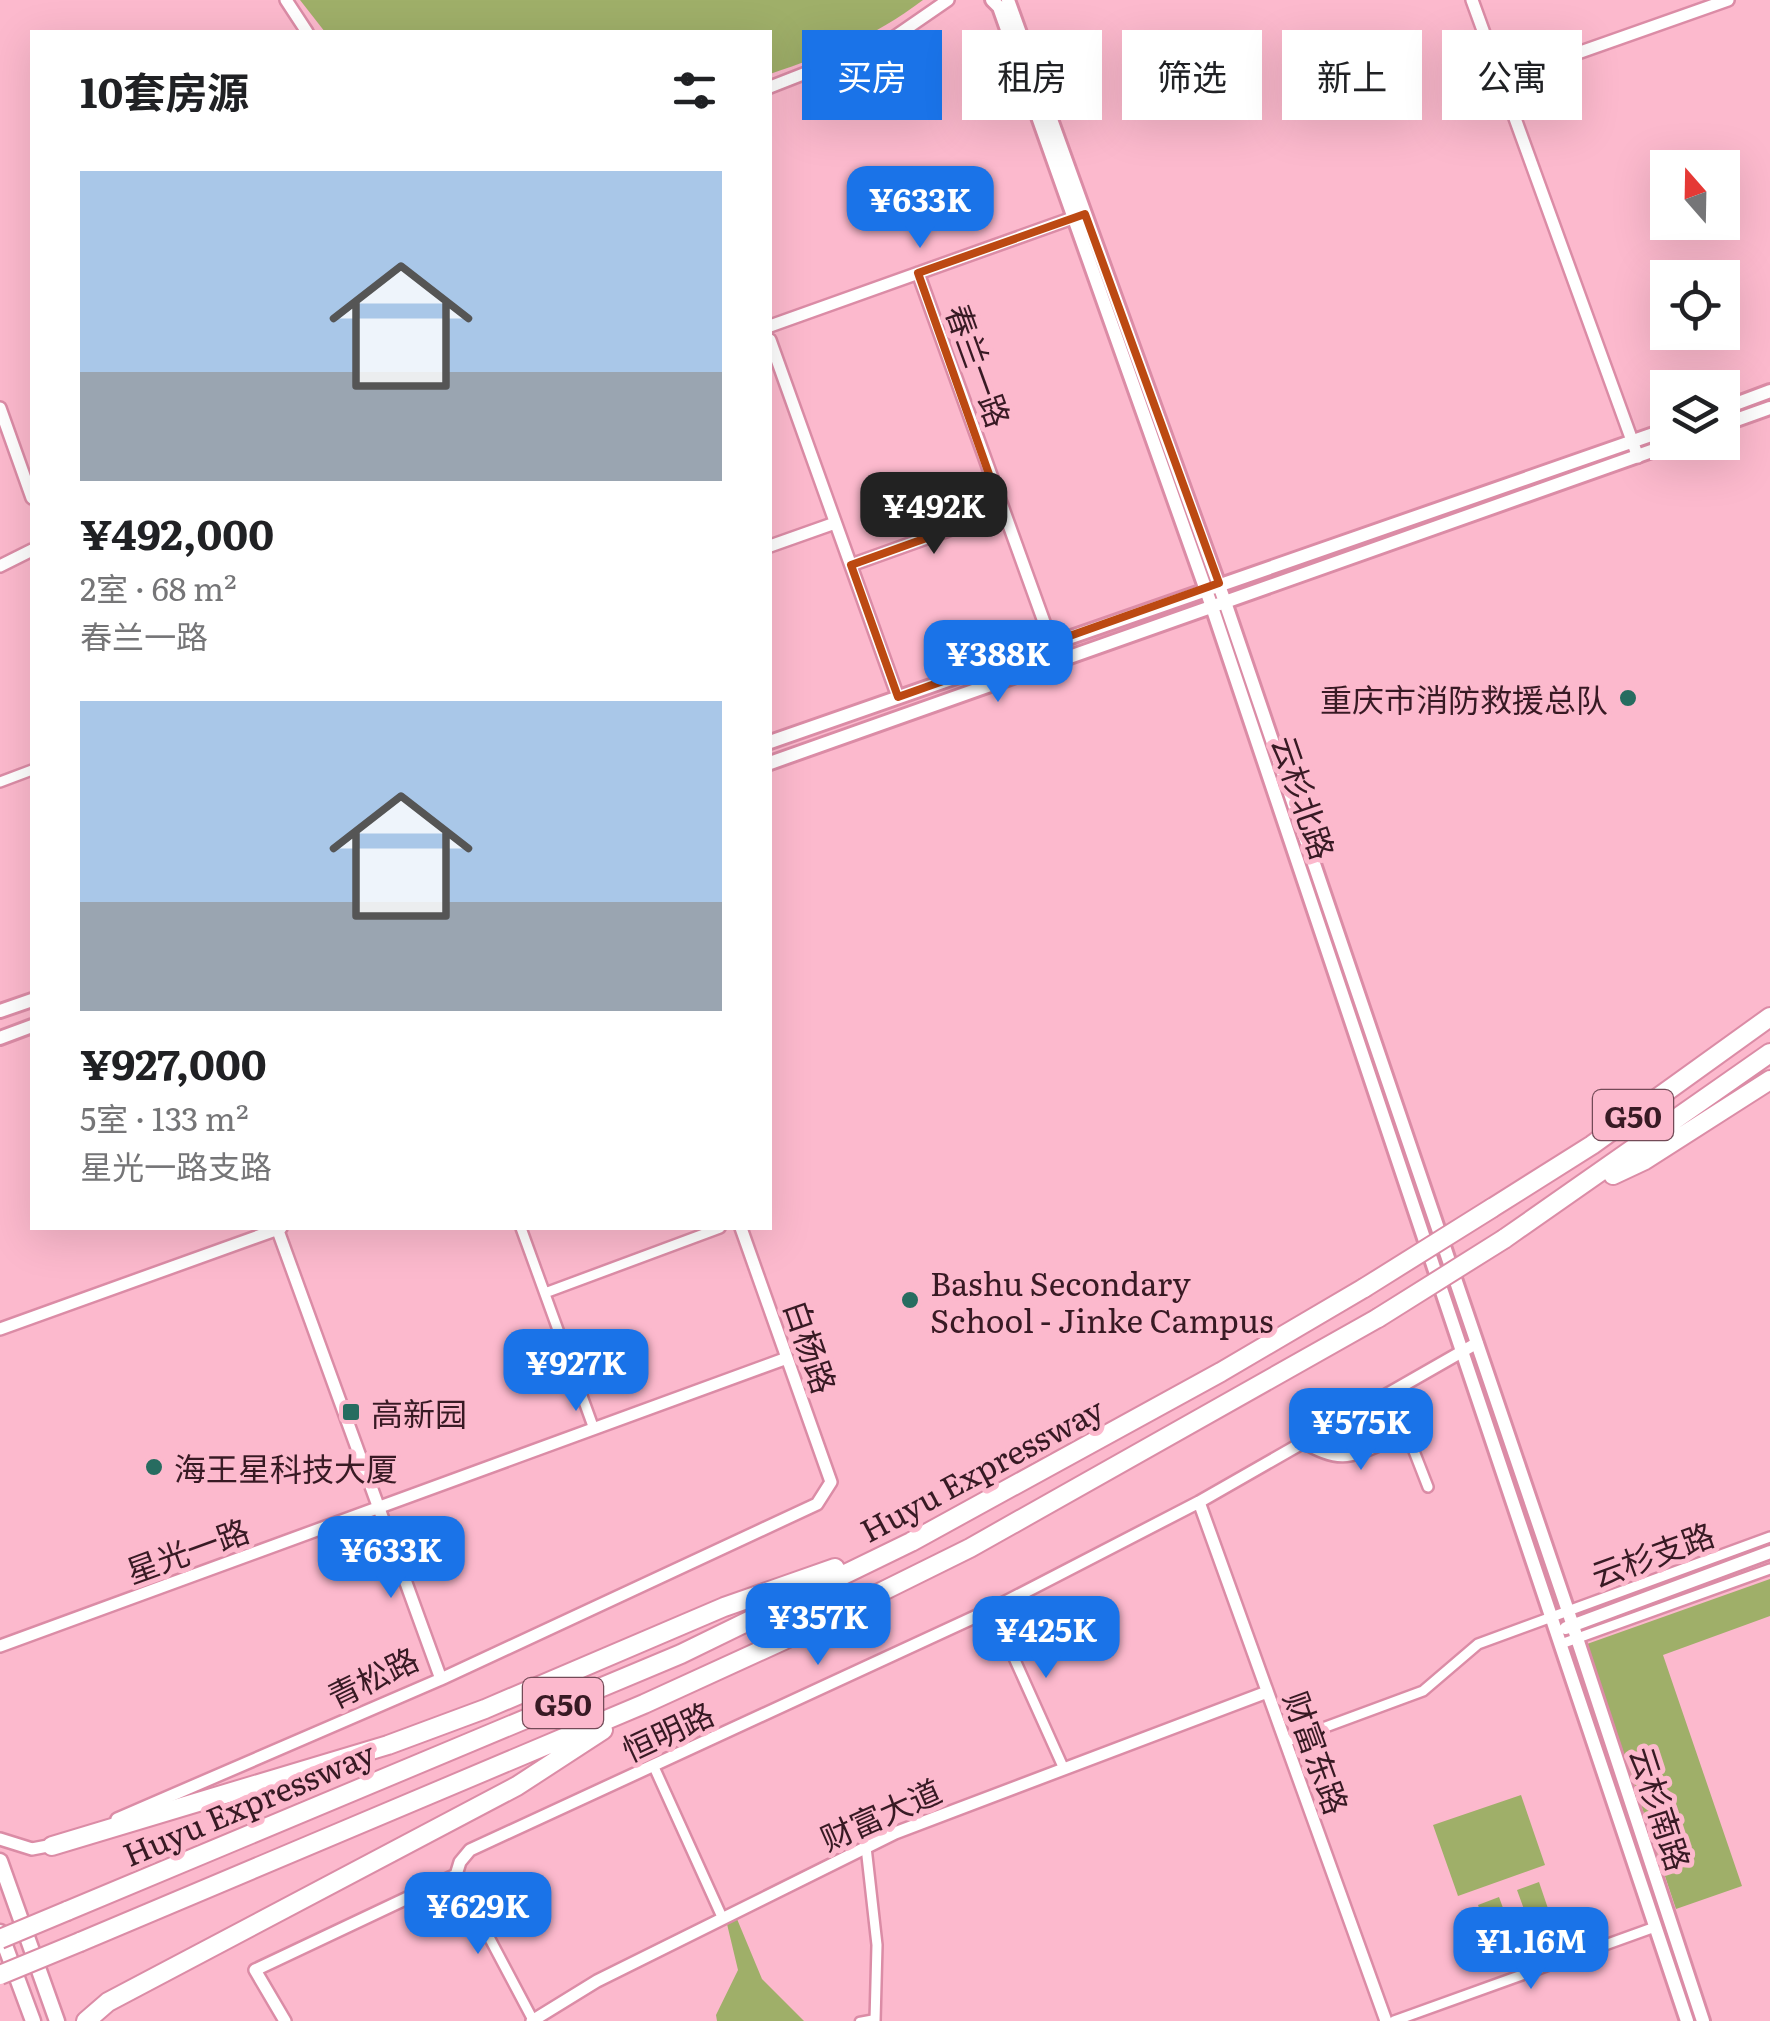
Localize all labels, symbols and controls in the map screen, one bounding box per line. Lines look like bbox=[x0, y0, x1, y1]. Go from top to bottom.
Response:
chip: 买房 bbox=[802, 30, 942, 120]
chip: 租房 bbox=[962, 30, 1102, 120]
chip: 筛选 bbox=[1122, 30, 1262, 120]
chip: 新上 bbox=[1282, 30, 1422, 120]
chip: 公寓 bbox=[1442, 30, 1582, 120]
text: 10套房源 bbox=[80, 59, 249, 121]
icon: filters bbox=[667, 63, 722, 118]
north arrow bbox=[1650, 150, 1740, 240]
map controls bbox=[1650, 150, 1740, 460]
pin: ¥633K bbox=[850, 166, 990, 251]
text: ¥633K bbox=[869, 174, 971, 222]
icon: home bbox=[311, 236, 491, 416]
button: locate bbox=[1650, 260, 1740, 350]
street label: 春兰一路 bbox=[936, 297, 1024, 433]
button: layers bbox=[1650, 370, 1740, 460]
pin: ¥492K bbox=[864, 472, 1004, 557]
text: ¥492K bbox=[882, 480, 986, 528]
text: ¥492,000 bbox=[80, 501, 274, 563]
text: 2室 · 68 m² bbox=[80, 563, 237, 611]
text: 春兰一路 bbox=[80, 611, 208, 659]
pin: ¥388K bbox=[928, 620, 1068, 705]
text: ¥388K bbox=[946, 628, 1050, 676]
place label: 重庆市消防救援总队 bbox=[1320, 674, 1608, 722]
marker: 重庆市消防救援总队 bbox=[1617, 687, 1639, 709]
street label: 云杉北路 bbox=[1261, 729, 1349, 865]
icon: home bbox=[311, 766, 491, 946]
text: ¥927,000 bbox=[80, 1031, 267, 1093]
road number: G50 bbox=[1593, 1090, 1673, 1140]
text: 5室 · 133 m² bbox=[80, 1093, 249, 1141]
text: 星光一路支路 bbox=[80, 1141, 272, 1189]
place label: Bashu Secondary School - Jinke Campus bbox=[930, 1258, 1273, 1343]
marker: Bashu Secondary School - Jinke Campus bbox=[899, 1289, 921, 1311]
street label: 白杨路 bbox=[774, 1293, 850, 1399]
pin: ¥927K bbox=[506, 1329, 646, 1414]
text: ¥927K bbox=[525, 1337, 627, 1385]
street label: Huyu Expressway bbox=[851, 1383, 1112, 1552]
place label: 高新园 bbox=[371, 1388, 467, 1436]
pin: ¥575K bbox=[1291, 1388, 1431, 1473]
text: ¥575K bbox=[1311, 1396, 1411, 1444]
marker: 高新园 bbox=[340, 1401, 362, 1423]
place label: 海王星科技大厦 bbox=[174, 1443, 398, 1491]
marker: 海王星科技大厦 bbox=[143, 1456, 165, 1478]
street label: 星光一路 bbox=[119, 1505, 255, 1593]
street label: 云杉支路 bbox=[1584, 1509, 1720, 1597]
pin: ¥633K bbox=[321, 1516, 461, 1601]
text: ¥633K bbox=[340, 1524, 442, 1572]
pin: ¥357K bbox=[748, 1583, 888, 1668]
text: ¥357K bbox=[768, 1591, 868, 1639]
pin: ¥425K bbox=[976, 1596, 1116, 1681]
text: ¥425K bbox=[995, 1604, 1097, 1652]
street label: 青松路 bbox=[318, 1633, 426, 1719]
road number: G50 bbox=[523, 1678, 603, 1728]
street label: 财富东路 bbox=[1274, 1684, 1362, 1820]
street label: 恒明路 bbox=[613, 1688, 721, 1772]
street label: Huyu Expressway bbox=[115, 1727, 382, 1877]
street label: 云杉南路 bbox=[1619, 1740, 1705, 1876]
street label: 财富大道 bbox=[812, 1765, 948, 1861]
pin: ¥629K bbox=[408, 1872, 548, 1957]
text: ¥629K bbox=[426, 1880, 530, 1928]
pin: ¥1.16M bbox=[1450, 1907, 1612, 1992]
text: ¥1.16M bbox=[1475, 1915, 1587, 1963]

